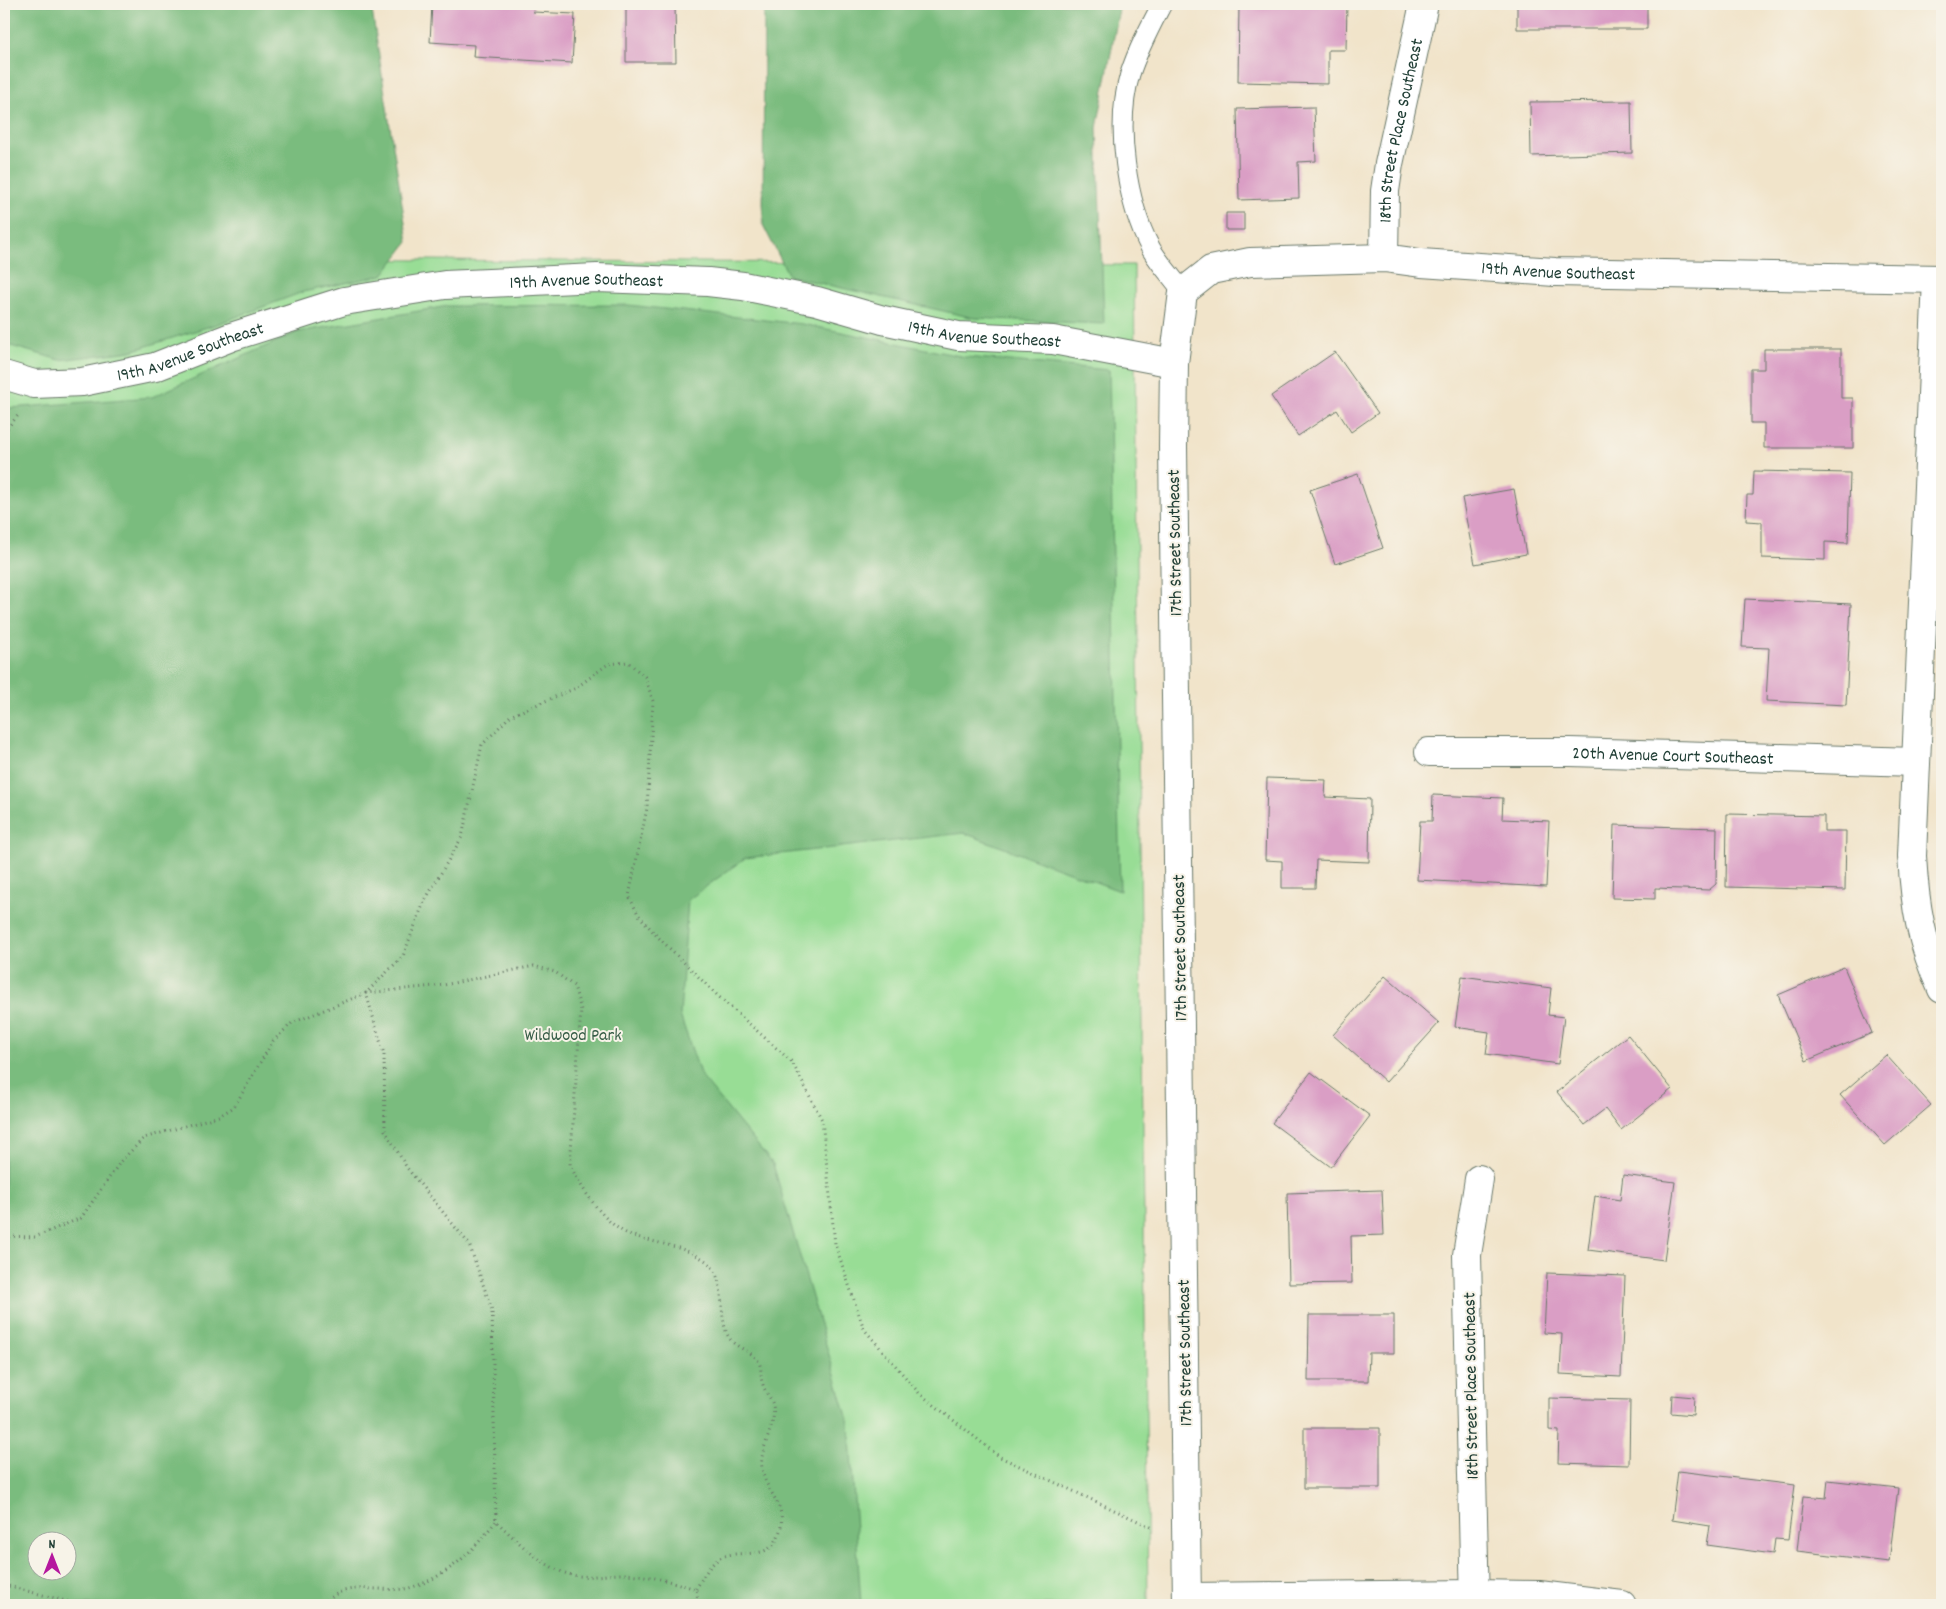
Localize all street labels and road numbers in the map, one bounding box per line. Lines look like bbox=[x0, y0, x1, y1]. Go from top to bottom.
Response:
street label: 18th Street Place Southeast bbox=[1375, 36, 1431, 223]
street label: 19th Avenue Southeast bbox=[1480, 257, 1636, 288]
street label: 19th Avenue Southeast bbox=[509, 268, 664, 297]
street label: 19th Avenue Southeast bbox=[905, 316, 1063, 356]
street label: 19th Avenue Southeast bbox=[115, 317, 268, 390]
street label: 17th Street Southeast bbox=[1163, 469, 1190, 617]
street label: 20th Avenue Court Southeast bbox=[1572, 742, 1774, 773]
street label: 17th Street Southeast bbox=[1168, 874, 1195, 1022]
street label: 17th Street Southeast bbox=[1173, 1279, 1200, 1427]
street label: 18th Street Place Southeast bbox=[1458, 1292, 1487, 1480]

